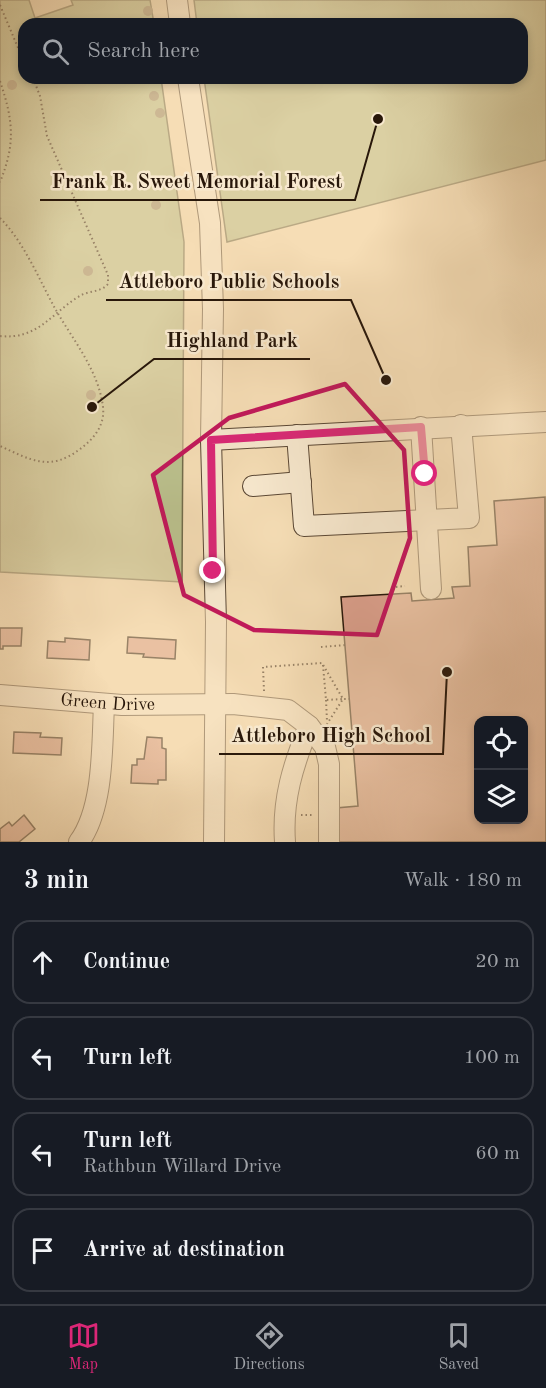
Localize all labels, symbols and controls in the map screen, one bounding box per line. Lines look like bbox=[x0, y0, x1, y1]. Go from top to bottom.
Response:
search box bbox=[18, 18, 528, 84]
icon: search bbox=[39, 35, 72, 68]
text: Search here bbox=[87, 40, 200, 62]
callout: Frank R. Sweet Memorial Forest bbox=[40, 162, 355, 200]
text: Frank R. Sweet Memorial Forest bbox=[52, 173, 342, 193]
callout: Attleboro Public Schools bbox=[106, 262, 351, 300]
text: Attleboro Public Schools bbox=[119, 273, 339, 293]
callout: Highland Park bbox=[154, 321, 310, 359]
text: Highland Park bbox=[166, 332, 298, 352]
route start bbox=[411, 460, 437, 486]
route end bbox=[199, 557, 225, 583]
street label: Green Drive bbox=[60, 691, 155, 714]
callout: Attleboro High School bbox=[219, 716, 443, 754]
map controls bbox=[474, 716, 528, 824]
button: locate bbox=[474, 716, 528, 770]
text: Attleboro High School bbox=[231, 727, 431, 747]
button: layers bbox=[474, 770, 528, 824]
text: 3 min bbox=[24, 868, 89, 894]
text: Walk · 180 m bbox=[403, 871, 522, 891]
icon: ahead bbox=[26, 946, 59, 979]
text: Continue bbox=[83, 951, 170, 973]
text: 20 m bbox=[475, 952, 520, 972]
icon: left bbox=[26, 1042, 59, 1075]
text: Turn left bbox=[83, 1047, 172, 1069]
text: 100 m bbox=[464, 1048, 520, 1068]
text: Turn left bbox=[83, 1130, 172, 1152]
icon: left bbox=[26, 1138, 59, 1171]
text: 60 m bbox=[475, 1144, 520, 1164]
text: Rathbun Willard Drive bbox=[83, 1157, 281, 1177]
icon: arrive bbox=[26, 1234, 59, 1267]
text: Arrive at destination bbox=[83, 1239, 285, 1261]
tab: Map bbox=[67, 1319, 100, 1375]
tab: Directions bbox=[234, 1319, 305, 1375]
tab: Saved bbox=[438, 1319, 479, 1375]

